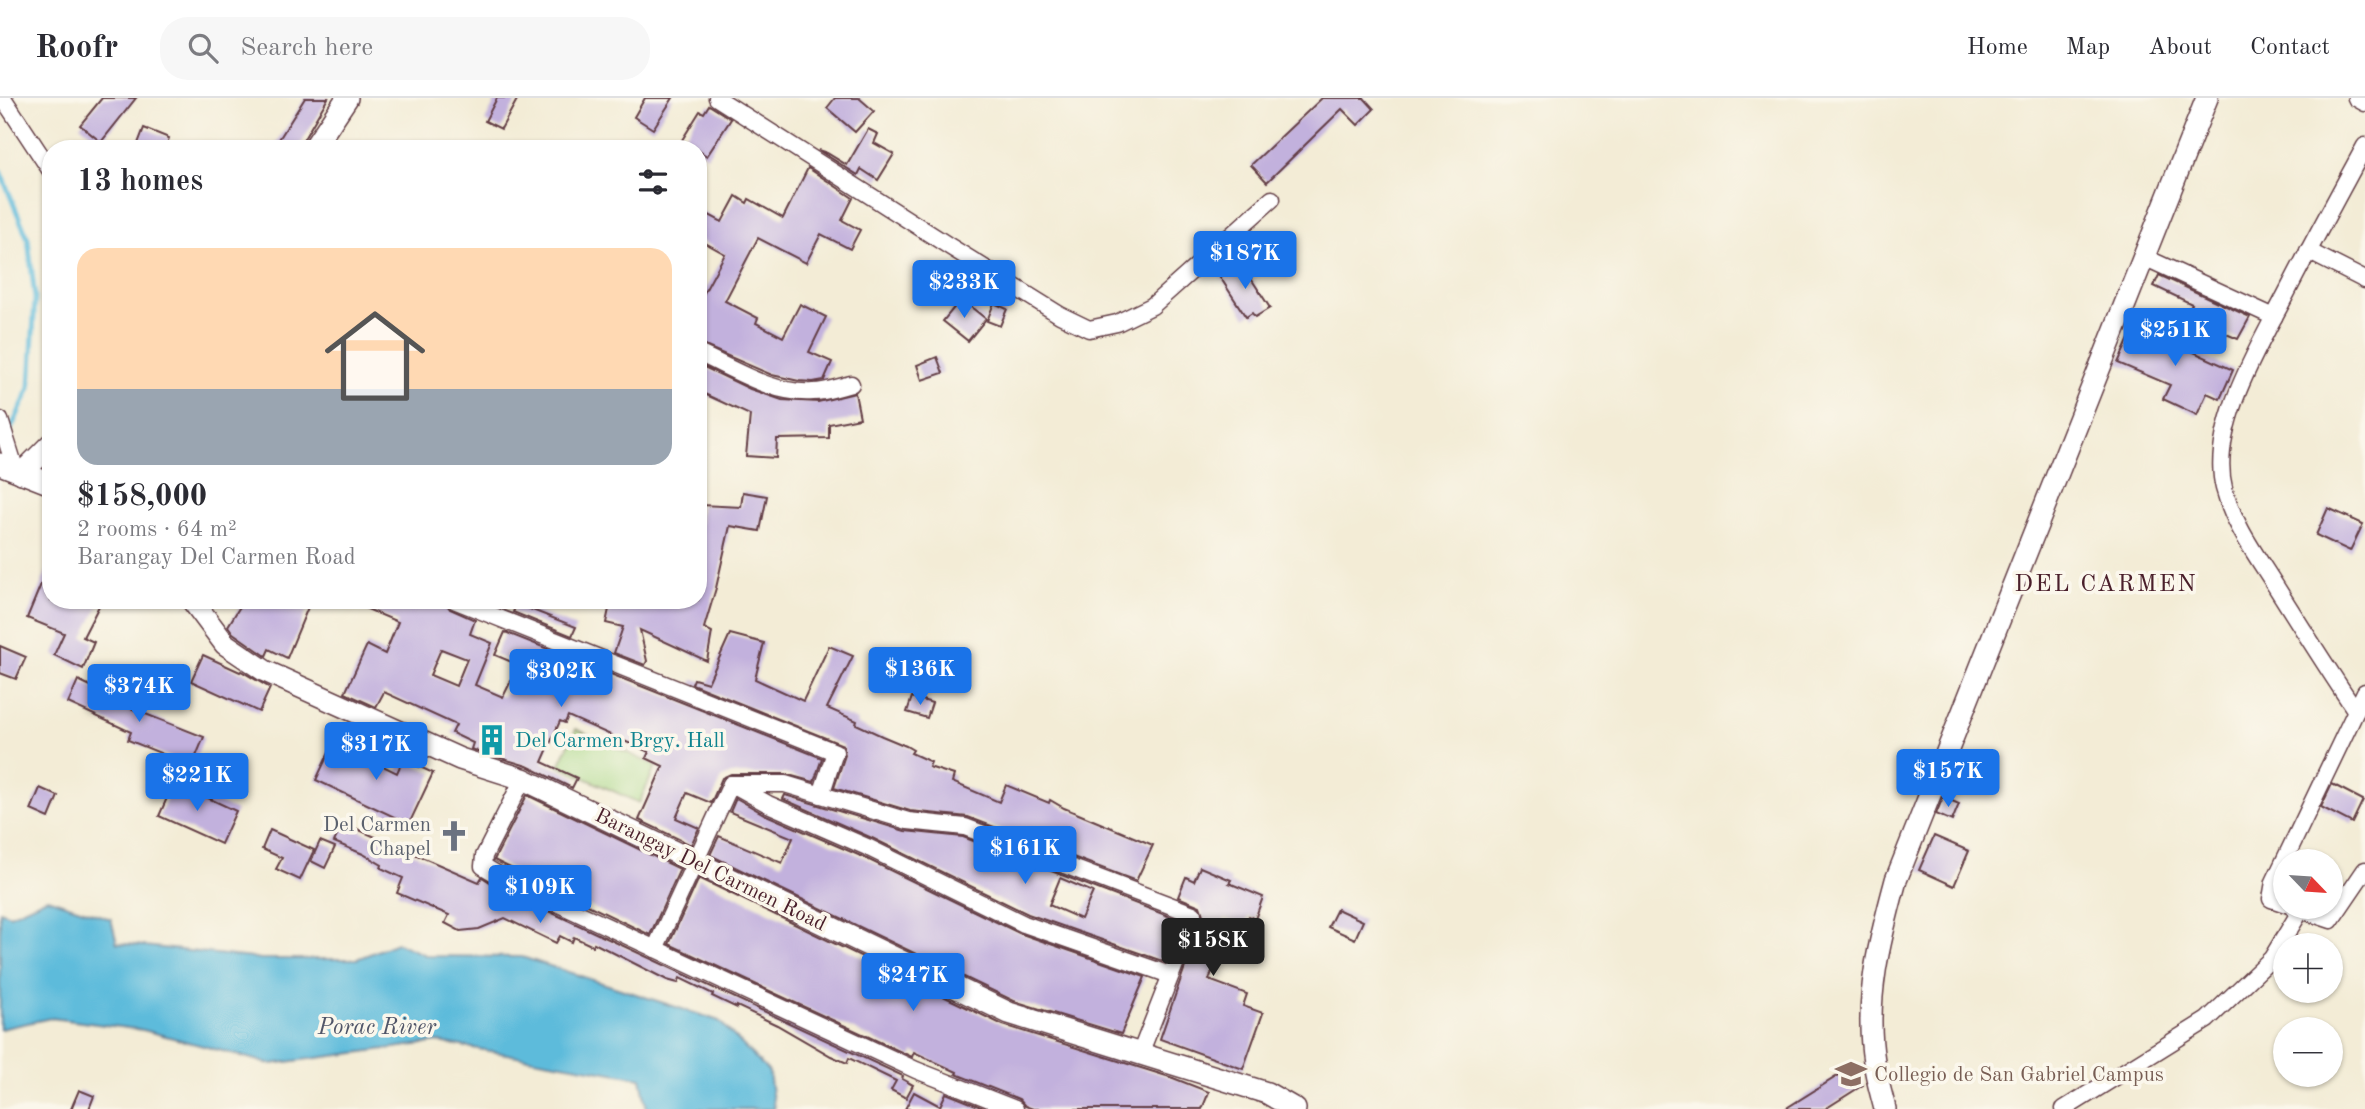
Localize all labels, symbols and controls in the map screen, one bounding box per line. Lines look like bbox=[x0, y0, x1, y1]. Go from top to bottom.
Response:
search box bbox=[160, 17, 650, 80]
icon: search bbox=[184, 29, 222, 67]
text: Roofr bbox=[35, 32, 118, 65]
text: Search here bbox=[240, 35, 373, 61]
text: Home bbox=[1967, 36, 2028, 60]
text: Map bbox=[2066, 36, 2110, 60]
text: About bbox=[2148, 36, 2212, 60]
text: Contact bbox=[2250, 36, 2330, 60]
icon: filters bbox=[634, 163, 672, 201]
text: 13 homes bbox=[77, 167, 203, 197]
pin: $187K bbox=[1196, 232, 1294, 291]
text: $187K bbox=[1209, 242, 1281, 265]
pin: $233K bbox=[915, 260, 1013, 320]
text: $233K bbox=[928, 271, 1000, 294]
icon: home bbox=[312, 293, 438, 419]
pin: $251K bbox=[2126, 308, 2224, 368]
text: $251K bbox=[2139, 319, 2211, 342]
text: $158,000 bbox=[77, 482, 207, 512]
text: 2 rooms · 64 m² bbox=[77, 518, 237, 541]
text: Barangay Del Carmen Road bbox=[77, 546, 356, 569]
district label: DEL CARMEN bbox=[2014, 573, 2198, 597]
pin: $136K bbox=[871, 648, 969, 707]
pin: $302K bbox=[512, 650, 610, 709]
text: $136K bbox=[884, 658, 956, 681]
text: $302K bbox=[525, 660, 597, 683]
pin: $374K bbox=[90, 664, 188, 724]
text: $374K bbox=[103, 675, 175, 698]
pin: $317K bbox=[327, 722, 425, 782]
building icon: Del Carmen Brgy. Hall bbox=[475, 723, 509, 757]
place label: Del Carmen Brgy. Hall bbox=[515, 731, 725, 752]
text: $317K bbox=[340, 733, 412, 756]
pin: $157K bbox=[1899, 750, 1997, 809]
pin: $221K bbox=[148, 754, 246, 813]
text: $157K bbox=[1912, 760, 1984, 783]
text: $221K bbox=[161, 764, 233, 787]
street label: Barangay Del Carmen Road bbox=[591, 805, 829, 936]
place label: Del Carmen Chapel bbox=[323, 815, 431, 860]
church icon: Del Carmen Chapel bbox=[437, 819, 471, 853]
pin: $161K bbox=[976, 826, 1074, 886]
text: $161K bbox=[989, 837, 1061, 860]
north arrow bbox=[2273, 849, 2343, 919]
map controls bbox=[2273, 849, 2343, 1087]
pin: $109K bbox=[491, 866, 589, 925]
text: $109K bbox=[504, 876, 576, 899]
pin: $158K bbox=[1164, 918, 1262, 978]
text: $158K bbox=[1177, 929, 1249, 952]
button: + bbox=[2273, 933, 2343, 1003]
pin: $247K bbox=[864, 954, 962, 1013]
text: $247K bbox=[877, 964, 949, 987]
water label: Porac River bbox=[317, 1016, 437, 1039]
button: − bbox=[2273, 1017, 2343, 1087]
school or university icon: Collegio de San Gabriel Campus bbox=[1834, 1057, 1868, 1091]
place label: Collegio de San Gabriel Campus bbox=[1874, 1065, 2164, 1086]

